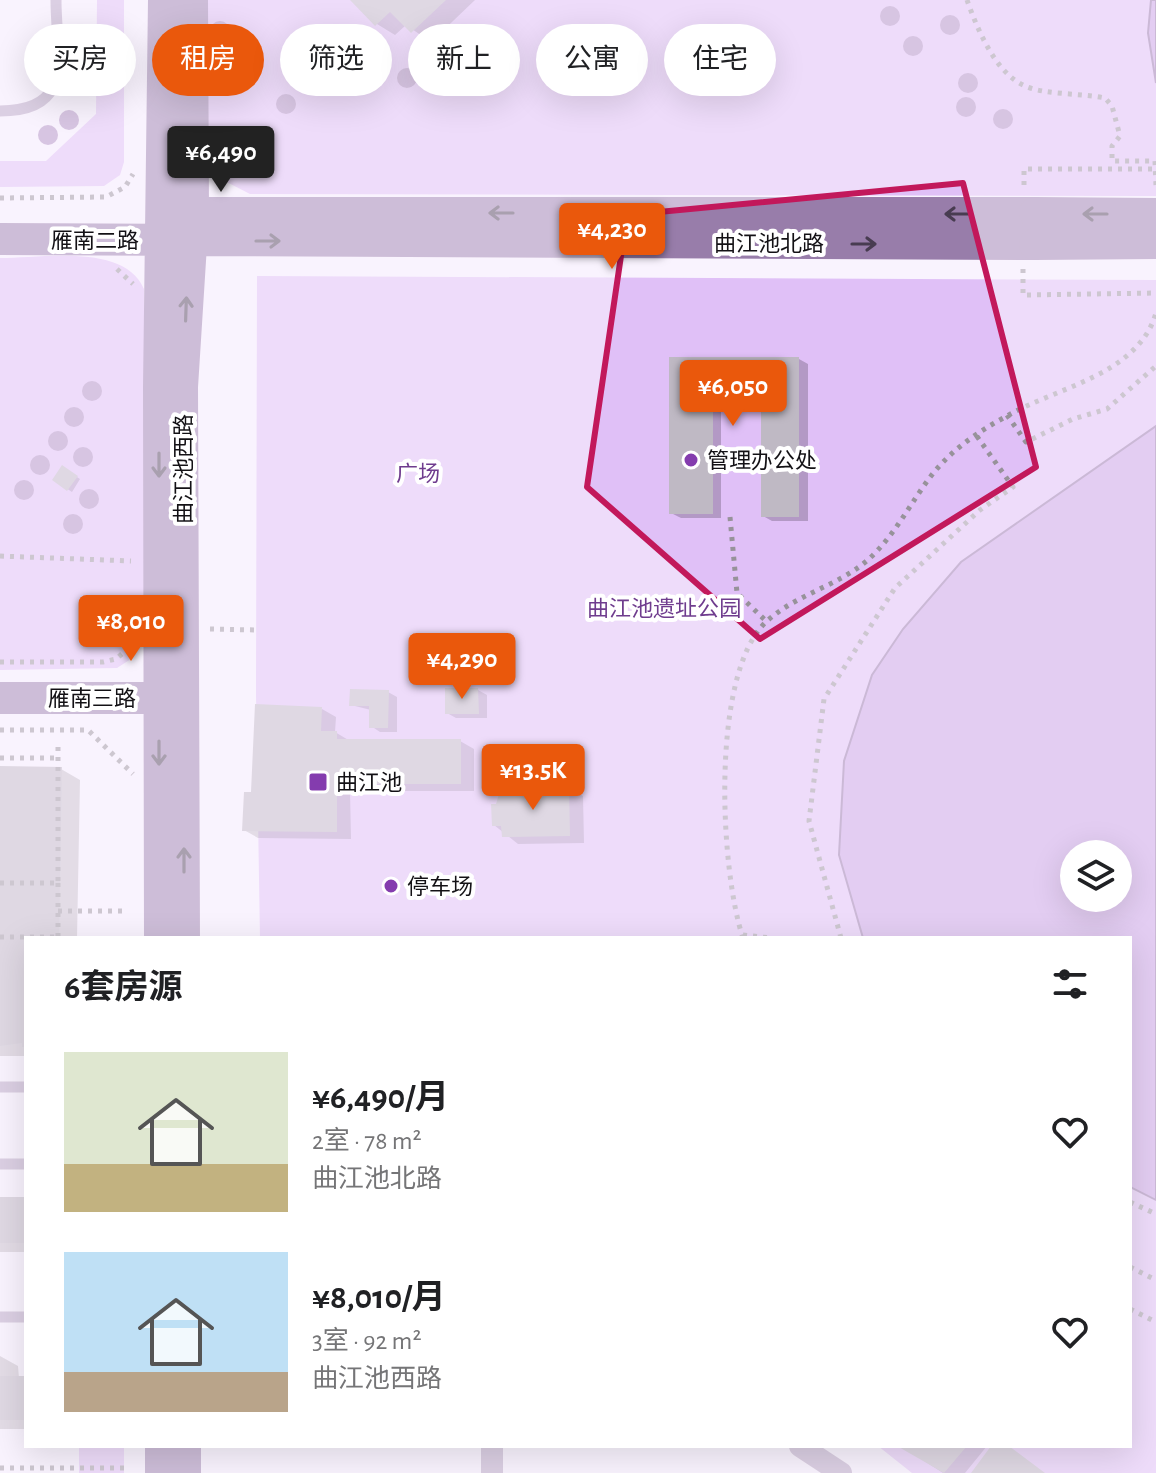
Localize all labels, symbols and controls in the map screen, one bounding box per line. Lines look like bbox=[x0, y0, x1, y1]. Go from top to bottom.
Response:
chip: 买房 bbox=[24, 24, 136, 96]
chip: 租房 bbox=[152, 24, 264, 96]
chip: 筛选 bbox=[280, 24, 392, 96]
chip: 新上 bbox=[408, 24, 520, 96]
chip: 公寓 bbox=[536, 24, 648, 96]
chip: 住宅 bbox=[664, 24, 776, 96]
pin: ¥6,490 bbox=[156, 126, 286, 194]
text: ¥6,490 bbox=[185, 139, 257, 165]
pin: ¥4,230 bbox=[547, 203, 677, 271]
one-way arrow bbox=[488, 205, 515, 221]
one-way arrow bbox=[1082, 206, 1109, 222]
one-way arrow bbox=[944, 207, 971, 222]
text: ¥4,230 bbox=[577, 216, 647, 242]
street label: 雁南二路 bbox=[51, 229, 139, 252]
street label: 曲江池北路 bbox=[714, 232, 824, 255]
one-way arrow bbox=[254, 233, 281, 249]
one-way arrow bbox=[850, 236, 877, 252]
one-way arrow bbox=[178, 296, 193, 323]
pin: ¥6,050 bbox=[668, 360, 798, 428]
text: ¥6,050 bbox=[698, 373, 768, 399]
street label: 曲江池西路 bbox=[172, 414, 195, 524]
place label: 管理办公处 bbox=[707, 449, 817, 472]
one-way arrow bbox=[151, 451, 167, 478]
marker: 管理办公处 bbox=[682, 451, 700, 469]
park label: 广场 bbox=[396, 462, 440, 485]
pin: ¥8,010 bbox=[66, 595, 196, 663]
park label: 曲江池遗址公园 bbox=[587, 597, 741, 620]
text: ¥8,010 bbox=[97, 608, 165, 634]
pin: ¥4,290 bbox=[397, 633, 527, 701]
text: ¥4,290 bbox=[426, 646, 498, 672]
street label: 雁南三路 bbox=[48, 687, 136, 710]
one-way arrow bbox=[152, 739, 167, 766]
pin: ¥13.5K bbox=[468, 744, 598, 812]
text: ¥13.5K bbox=[500, 757, 566, 783]
marker: 曲江池 bbox=[307, 771, 329, 793]
place label: 曲江池 bbox=[336, 771, 402, 794]
map controls bbox=[1060, 840, 1132, 912]
button: layers bbox=[1060, 840, 1132, 912]
one-way arrow bbox=[176, 847, 191, 874]
place label: 停车场 bbox=[407, 875, 473, 898]
marker: 停车场 bbox=[382, 877, 400, 895]
icon: filters bbox=[1048, 962, 1092, 1006]
text: 6套房源 bbox=[64, 971, 182, 1005]
text: ¥6,490/月 bbox=[312, 1081, 449, 1115]
icon: home bbox=[128, 1084, 224, 1180]
icon: heart bbox=[1048, 1110, 1092, 1154]
text: 2室 · 78 m² bbox=[312, 1128, 422, 1154]
text: 曲江池北路 bbox=[312, 1166, 442, 1192]
text: ¥8,010/月 bbox=[312, 1281, 446, 1315]
icon: home bbox=[128, 1284, 224, 1380]
icon: heart bbox=[1048, 1310, 1092, 1354]
text: 3室 · 92 m² bbox=[312, 1328, 421, 1354]
text: 曲江池西路 bbox=[312, 1366, 442, 1392]

